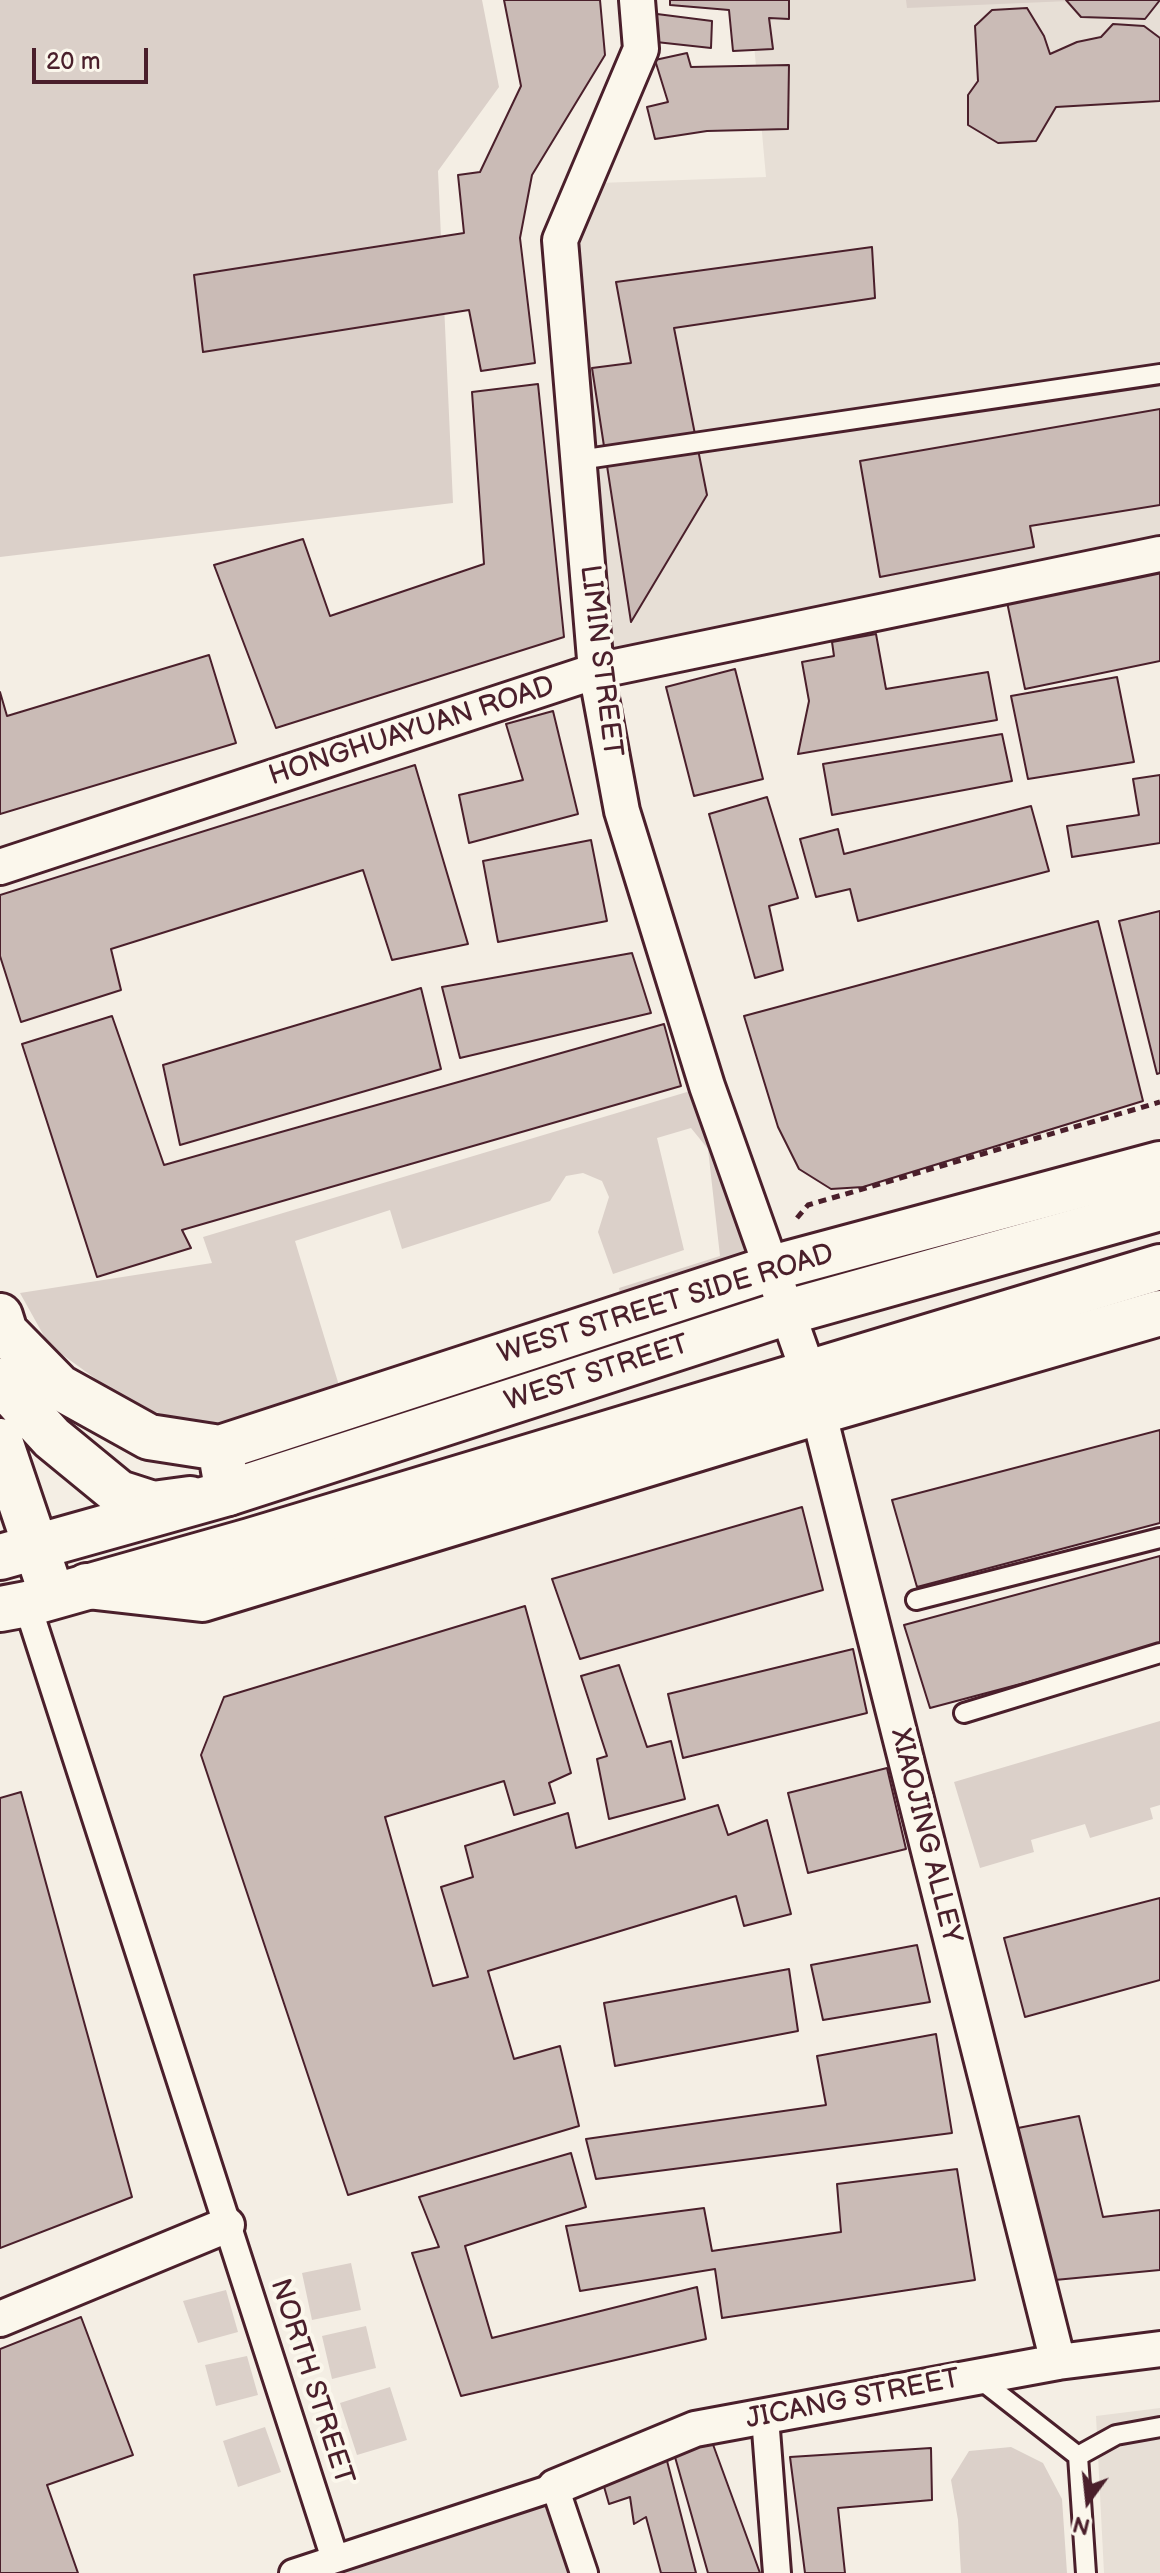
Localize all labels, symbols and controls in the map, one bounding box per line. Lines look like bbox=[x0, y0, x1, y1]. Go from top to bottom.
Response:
scale bar bbox=[36, 32, 152, 82]
text: 20 m bbox=[46, 47, 101, 76]
street label: LIMIN STREET bbox=[572, 563, 628, 759]
street label: HONGHUAYUAN ROAD bbox=[265, 670, 559, 794]
street label: WEST STREET SIDE ROAD bbox=[494, 1238, 838, 1372]
street label: WEST STREET bbox=[501, 1328, 693, 1420]
street label: XIAOJING ALLEY bbox=[882, 1725, 968, 1947]
street label: NORTH STREET bbox=[262, 2275, 360, 2489]
street label: JICANG STREET bbox=[743, 2363, 963, 2437]
north arrow bbox=[1048, 2461, 1128, 2541]
text: N bbox=[1070, 2509, 1093, 2540]

